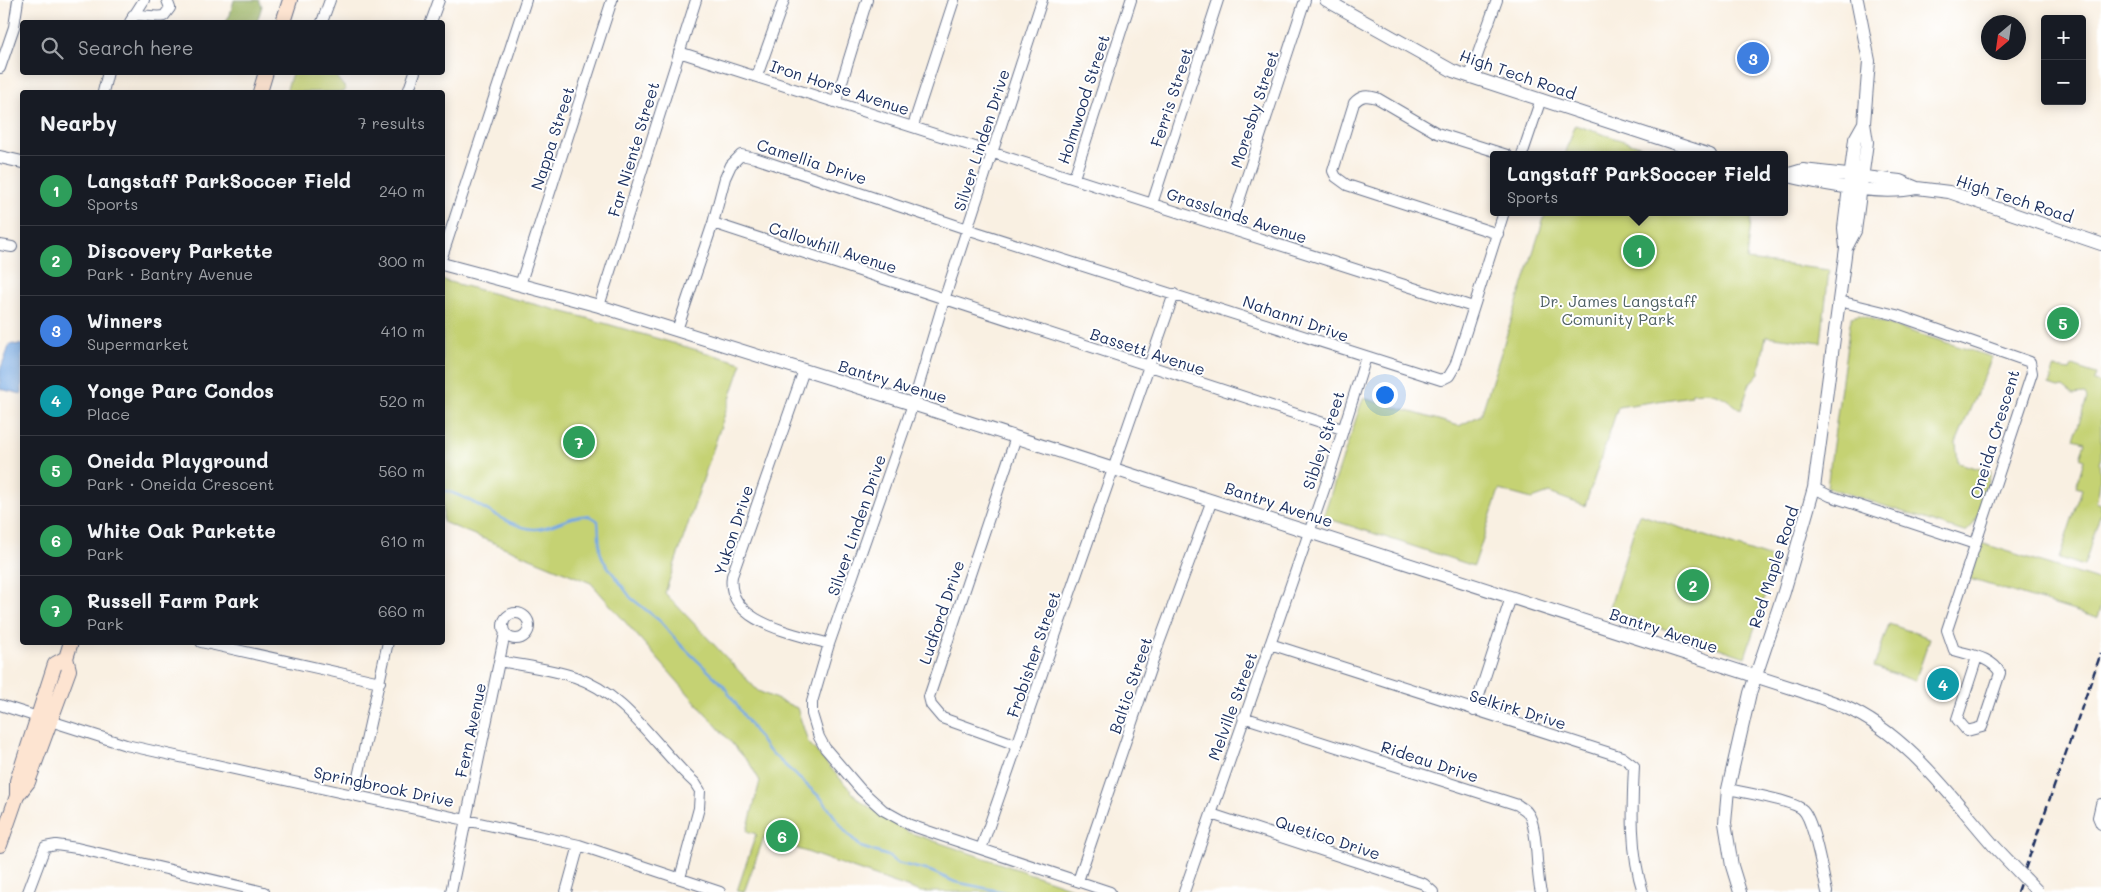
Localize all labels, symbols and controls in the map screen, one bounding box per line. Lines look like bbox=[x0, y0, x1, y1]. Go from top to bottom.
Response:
north arrow bbox=[1981, 15, 2026, 60]
map controls bbox=[2041, 15, 2086, 105]
button: + bbox=[2041, 15, 2086, 60]
search box bbox=[20, 20, 445, 75]
street label: Holmwood Street bbox=[1052, 31, 1114, 167]
icon: search bbox=[38, 34, 66, 62]
text: Search here bbox=[78, 35, 194, 60]
pin: 3 bbox=[1737, 39, 1769, 77]
street label: Ferris Street bbox=[1145, 44, 1197, 150]
street label: High Tech Road bbox=[1457, 44, 1579, 104]
street label: Moresby Street bbox=[1225, 47, 1283, 171]
street label: Iron Horse Avenue bbox=[768, 55, 912, 119]
button: − bbox=[2041, 60, 2086, 105]
street label: Silver Linden Drive bbox=[948, 66, 1014, 214]
street label: Far Niente Street bbox=[602, 79, 664, 219]
street label: Nappa Street bbox=[525, 84, 579, 192]
text: Nearby bbox=[40, 109, 117, 136]
text: 7 results bbox=[358, 112, 425, 133]
street label: Camellia Drive bbox=[754, 133, 870, 189]
popup bbox=[1490, 151, 1788, 216]
text: Langstaff ParkSoccer Field bbox=[1507, 161, 1771, 186]
text: Langstaff ParkSoccer Field bbox=[87, 168, 351, 193]
street label: High Tech Road bbox=[1954, 169, 2076, 227]
text: 1 bbox=[52, 180, 60, 201]
text: 240 m bbox=[379, 180, 425, 201]
street label: Grasslands Avenue bbox=[1164, 182, 1310, 248]
text: Sports bbox=[1507, 186, 1558, 207]
text: Sports bbox=[87, 193, 138, 214]
street label: Callowhill Avenue bbox=[766, 216, 900, 278]
pin: 1 bbox=[1623, 232, 1655, 270]
text: Discovery Parkette bbox=[87, 238, 272, 263]
text: 2 bbox=[52, 250, 60, 271]
text: 300 m bbox=[378, 250, 425, 271]
text: Park · Bantry Avenue bbox=[87, 263, 253, 284]
street label: Nahanni Drive bbox=[1240, 290, 1352, 346]
park label: Dr. James Langstaff Comunity Park bbox=[1540, 290, 1697, 329]
pin: 5 bbox=[2047, 304, 2079, 342]
text: Winners bbox=[87, 308, 162, 333]
text: 3 bbox=[51, 320, 61, 341]
text: 410 m bbox=[381, 320, 425, 341]
street label: Bassett Avenue bbox=[1088, 322, 1208, 380]
text: Supermarket bbox=[87, 333, 189, 354]
street label: Bantry Avenue bbox=[836, 354, 950, 408]
street label: Oneida Crescent bbox=[1964, 367, 2024, 501]
text: Yonge Parc Condos bbox=[87, 378, 274, 403]
your location bbox=[1372, 382, 1398, 408]
street label: Sibley Street bbox=[1297, 388, 1349, 492]
text: 4 bbox=[51, 390, 61, 411]
text: 520 m bbox=[379, 390, 425, 411]
text: Place bbox=[87, 403, 130, 424]
pin: 7 bbox=[563, 423, 595, 461]
text: Oneida Playground bbox=[87, 448, 268, 473]
street label: Silver Linden Drive bbox=[822, 452, 890, 598]
text: 5 bbox=[51, 460, 61, 481]
text: 560 m bbox=[378, 460, 425, 481]
text: Park · Oneida Crescent bbox=[87, 473, 274, 494]
street label: Bantry Avenue bbox=[1222, 477, 1336, 531]
street label: Yukon Drive bbox=[709, 482, 757, 578]
street label: Red Maple Road bbox=[1743, 503, 1803, 631]
text: White Oak Parkette bbox=[87, 518, 276, 543]
text: 6 bbox=[51, 530, 61, 551]
text: 610 m bbox=[380, 530, 425, 551]
text: Park bbox=[87, 543, 123, 564]
street label: Ludford Drive bbox=[913, 557, 969, 667]
pin: 2 bbox=[1677, 566, 1709, 604]
text: Russell Farm Park bbox=[87, 588, 259, 613]
street label: Frobisher Street bbox=[1002, 588, 1064, 720]
text: 7 bbox=[52, 600, 60, 621]
text: 660 m bbox=[378, 600, 425, 621]
street label: Bantry Avenue bbox=[1607, 603, 1721, 657]
text: Park bbox=[87, 613, 123, 634]
street label: Baltic Street bbox=[1104, 634, 1156, 736]
street label: Melville Street bbox=[1203, 649, 1261, 763]
pin: 4 bbox=[1927, 665, 1959, 703]
street label: Fern Avenue bbox=[450, 681, 490, 779]
street label: Selkirk Drive bbox=[1467, 684, 1569, 734]
street label: Rideau Drive bbox=[1379, 735, 1481, 787]
street label: Springbrook Drive bbox=[312, 761, 456, 811]
street label: Quetico Drive bbox=[1273, 810, 1383, 864]
pin: 6 bbox=[766, 817, 798, 855]

